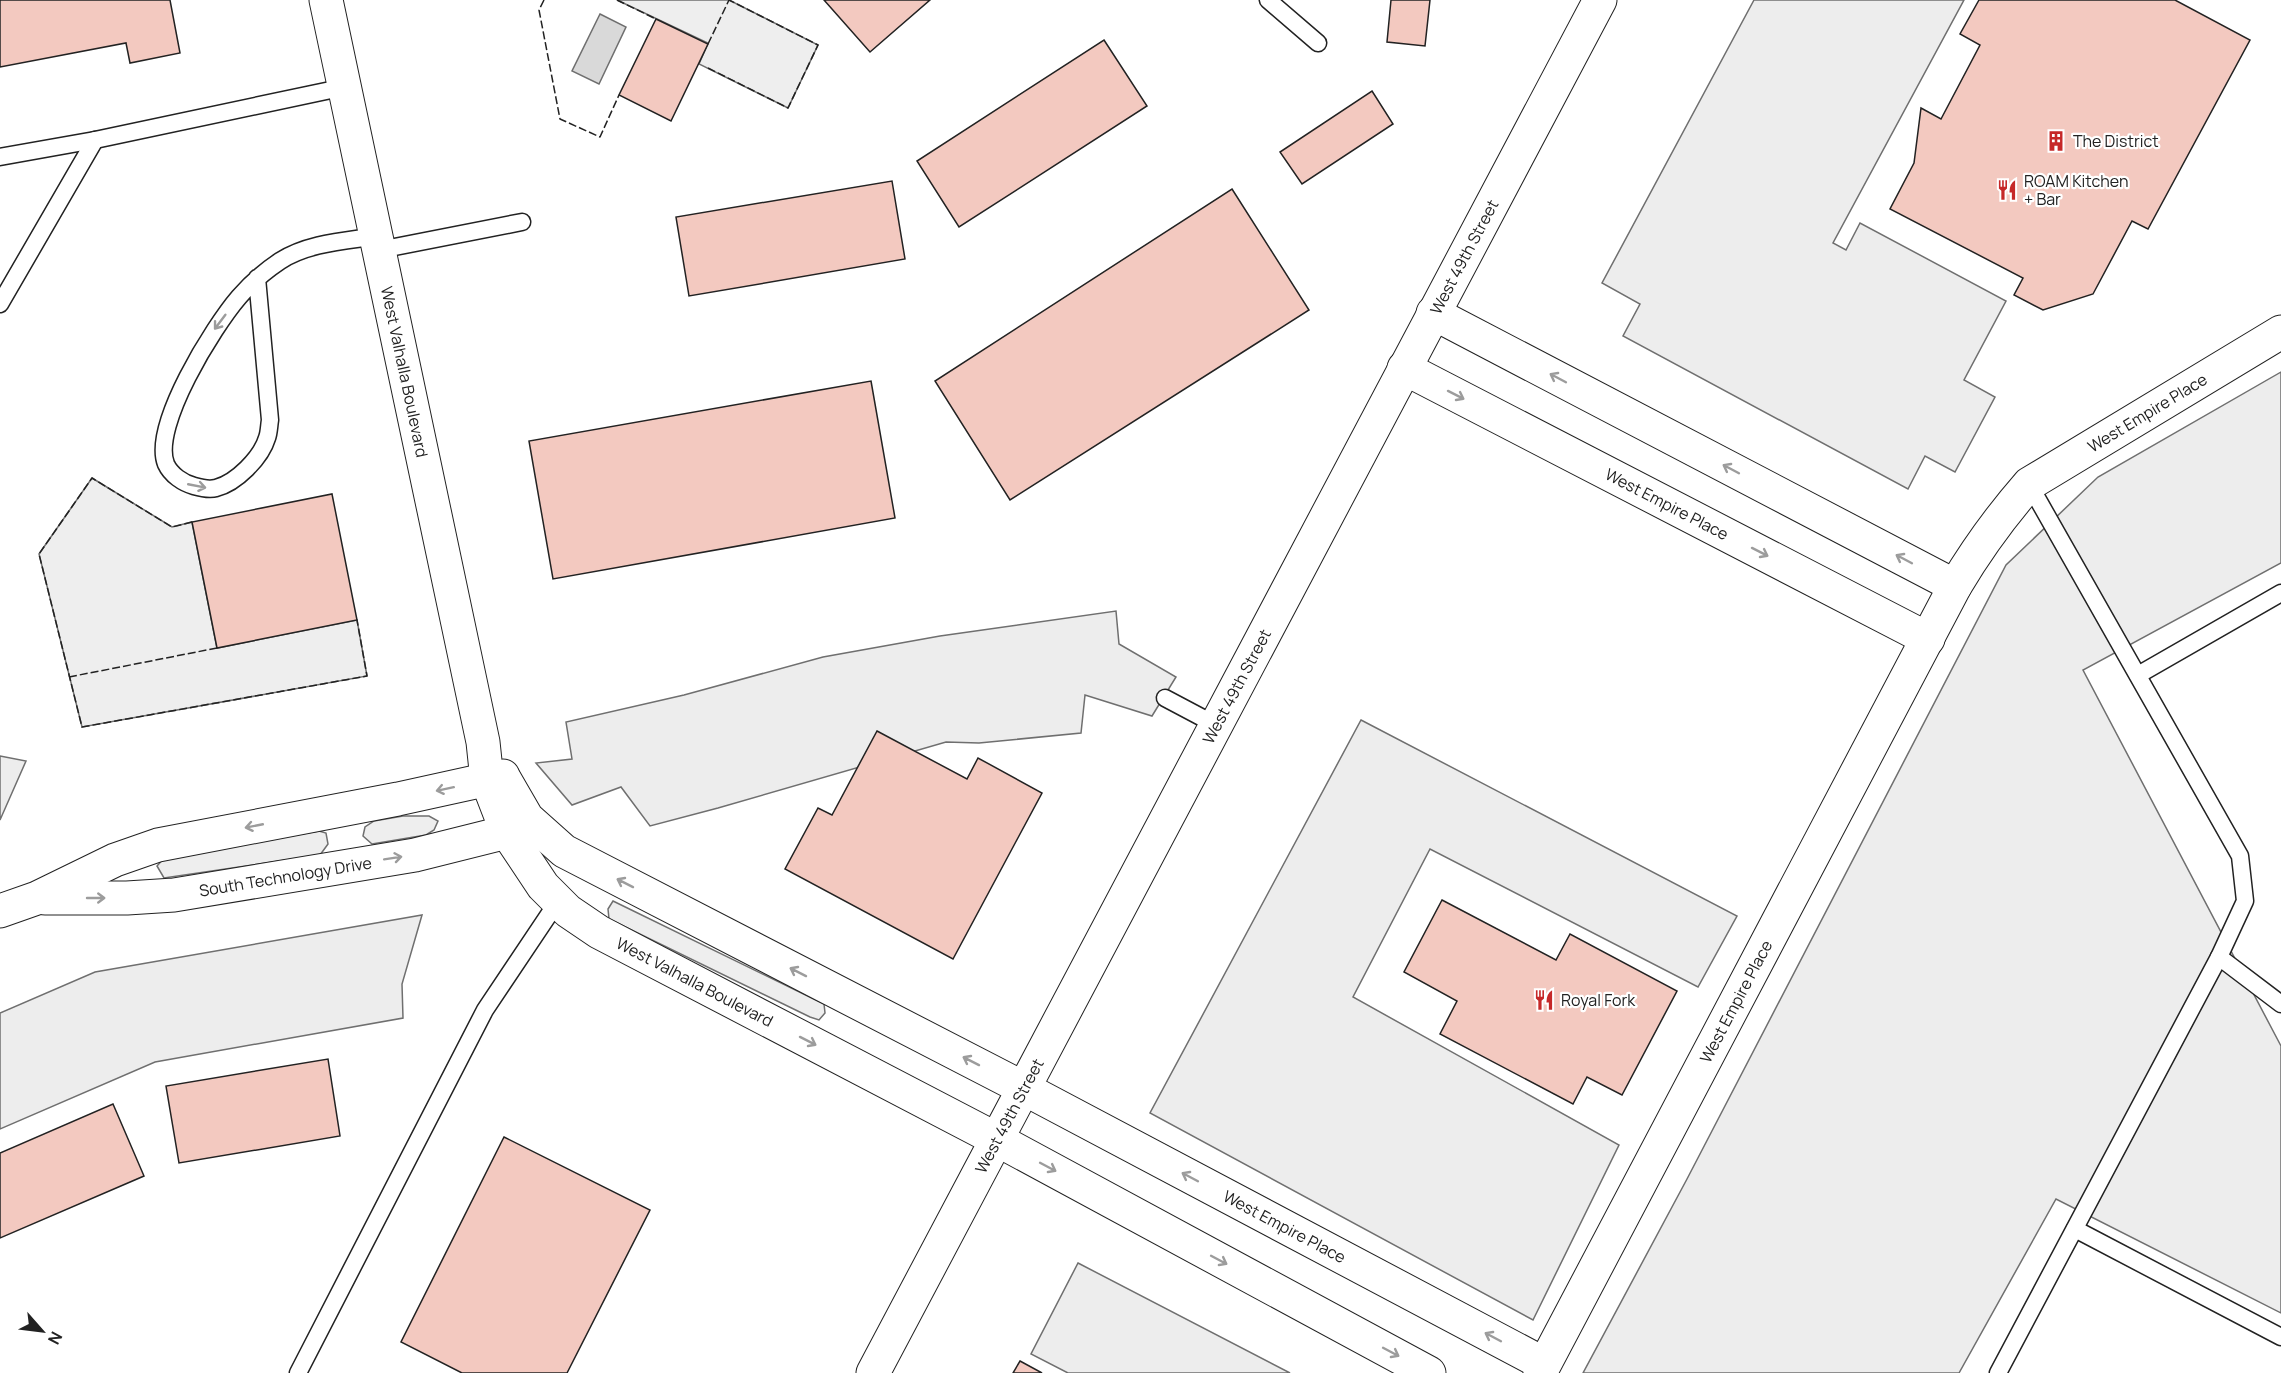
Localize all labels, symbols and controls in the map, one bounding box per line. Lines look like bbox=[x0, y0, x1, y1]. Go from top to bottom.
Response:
building icon: The District bbox=[2044, 129, 2068, 153]
place label: The District bbox=[2073, 130, 2159, 152]
place label: ROAM Kitchen + Bar bbox=[2024, 170, 2128, 210]
restaurant icon: ROAM Kitchen + Bar bbox=[1995, 178, 2019, 202]
street label: West 49th Street bbox=[1425, 196, 1503, 318]
street label: West Valhalla Boulevard bbox=[376, 284, 433, 459]
one-way arrow bbox=[214, 314, 226, 330]
street label: West Empire Place bbox=[2083, 368, 2211, 457]
one-way arrow bbox=[1550, 372, 1567, 384]
one-way arrow bbox=[1447, 389, 1465, 401]
one-way arrow bbox=[1722, 462, 1740, 474]
street label: West Empire Place bbox=[1602, 463, 1732, 545]
one-way arrow bbox=[187, 481, 207, 492]
one-way arrow bbox=[1751, 546, 1769, 558]
one-way arrow bbox=[1895, 553, 1913, 564]
street label: West 49th Street bbox=[1197, 625, 1276, 748]
one-way arrow bbox=[436, 783, 455, 795]
one-way arrow bbox=[245, 821, 264, 832]
street label: South Technology Drive bbox=[197, 851, 373, 902]
one-way arrow bbox=[382, 853, 402, 864]
one-way arrow bbox=[616, 877, 634, 888]
one-way arrow bbox=[85, 892, 105, 904]
street label: West Valhalla Boulevard bbox=[612, 932, 777, 1032]
street label: West Empire Place bbox=[1695, 936, 1777, 1067]
one-way arrow bbox=[790, 966, 807, 978]
restaurant icon: Royal Fork bbox=[1532, 988, 1556, 1012]
place label: Royal Fork bbox=[1561, 989, 1636, 1011]
one-way arrow bbox=[799, 1035, 816, 1047]
one-way arrow bbox=[963, 1055, 981, 1066]
street label: West 49th Street bbox=[970, 1055, 1049, 1177]
one-way arrow bbox=[1039, 1161, 1056, 1173]
one-way arrow bbox=[1182, 1171, 1200, 1182]
street label: West Empire Place bbox=[1219, 1185, 1350, 1268]
one-way arrow bbox=[1210, 1255, 1228, 1266]
north arrow bbox=[12, 1301, 72, 1361]
text: N bbox=[43, 1328, 68, 1348]
one-way arrow bbox=[1484, 1331, 1502, 1342]
one-way arrow bbox=[1382, 1346, 1399, 1358]

